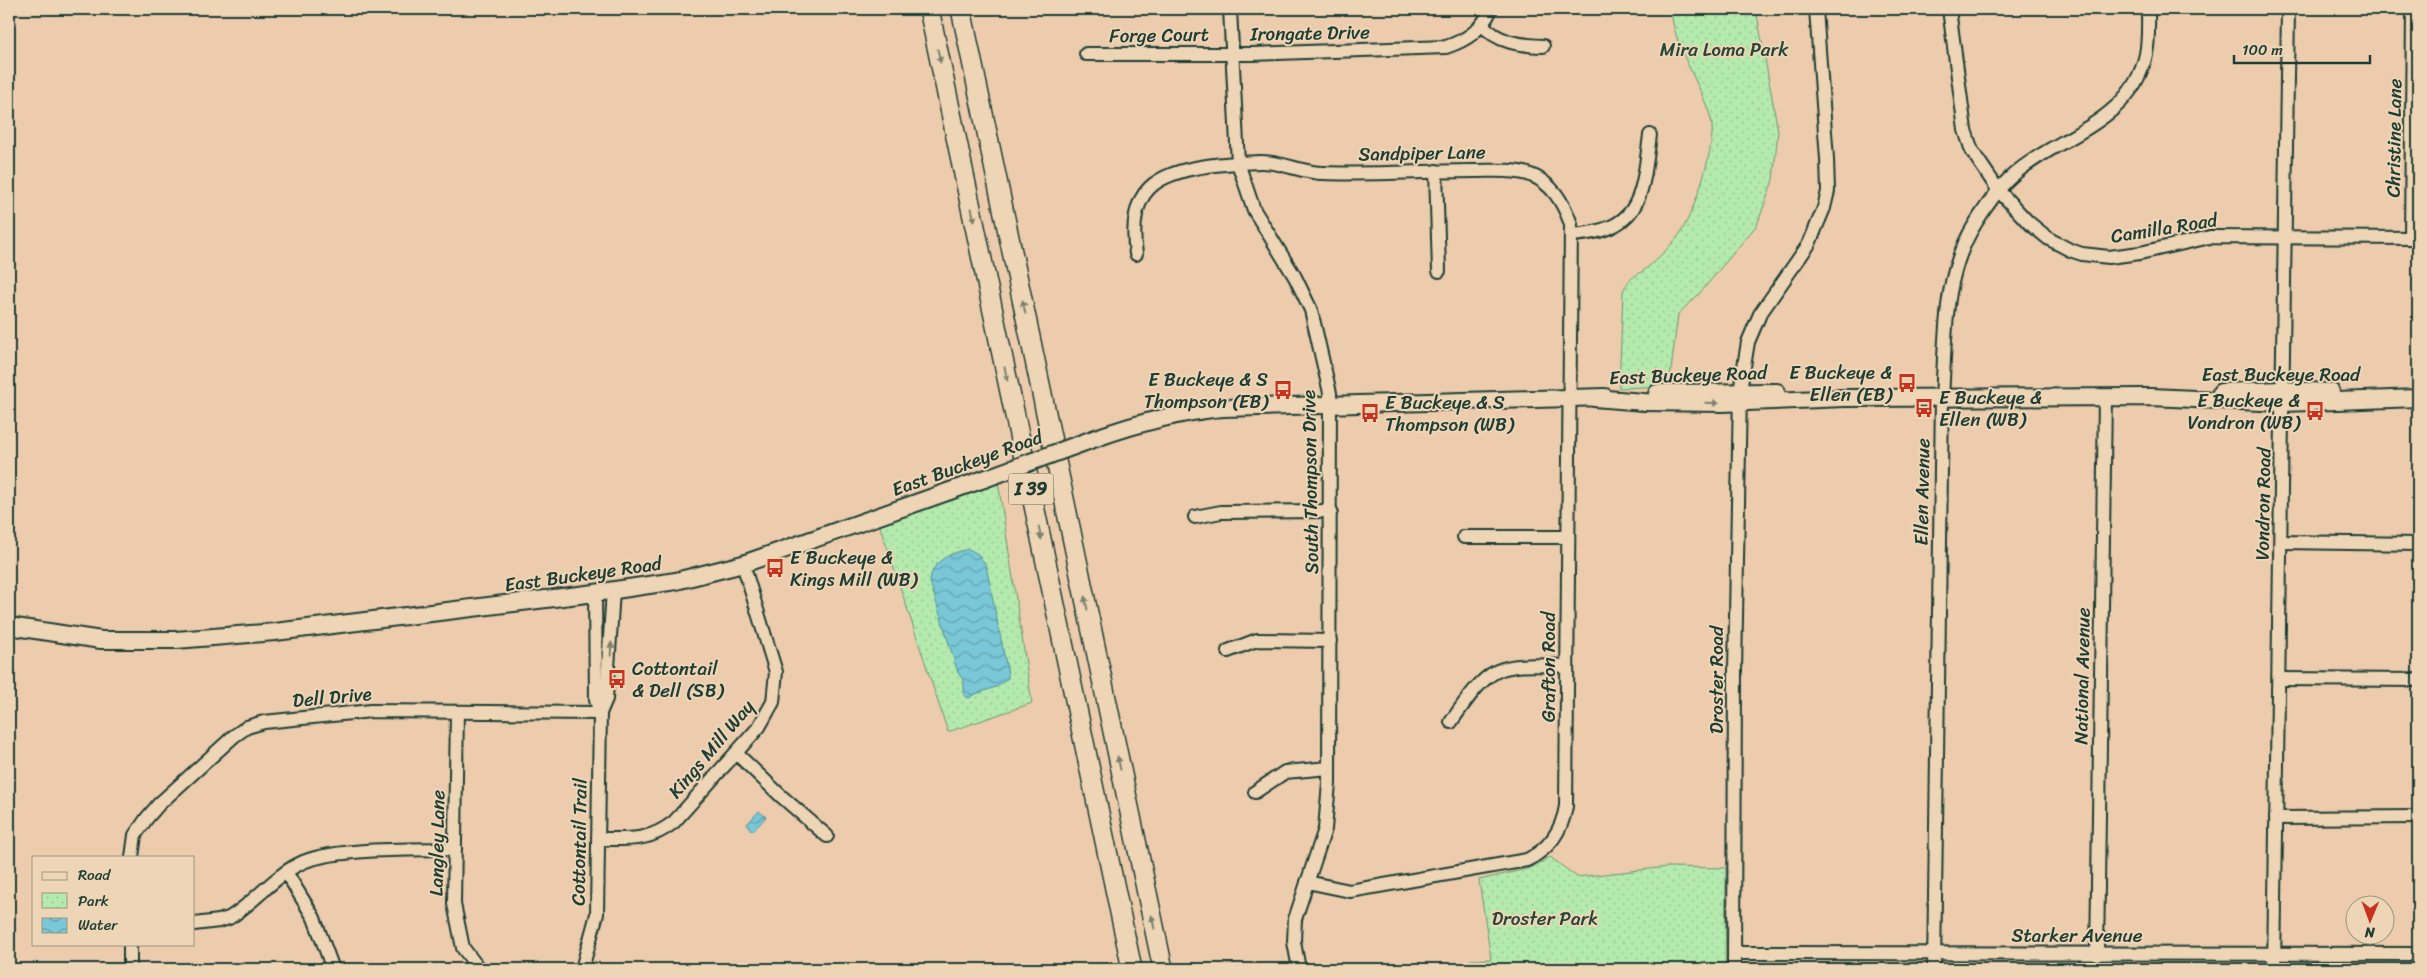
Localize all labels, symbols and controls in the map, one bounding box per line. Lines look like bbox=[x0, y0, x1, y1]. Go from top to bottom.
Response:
street label: Irongate Drive bbox=[1249, 15, 1370, 51]
street label: Forge Court bbox=[1109, 18, 1209, 52]
scale bar bbox=[2234, 32, 2371, 64]
park label: Mira Loma Park bbox=[1660, 33, 1789, 66]
text: 100 m bbox=[2242, 37, 2283, 63]
one-way arrow bbox=[935, 49, 943, 64]
street label: Christine Lane bbox=[2376, 78, 2412, 198]
street label: Sandpiper Lane bbox=[1358, 135, 1486, 171]
street label: Camilla Road bbox=[2108, 203, 2222, 253]
one-way arrow bbox=[969, 208, 977, 223]
one-way arrow bbox=[1020, 300, 1028, 315]
street label: East Buckeye Road bbox=[1608, 356, 1770, 394]
place label: E Buckeye & Ellen (EB) bbox=[1789, 356, 1893, 411]
street label: East Buckeye Road bbox=[2202, 358, 2362, 391]
place label: E Buckeye & S Thompson (EB) bbox=[1144, 363, 1269, 418]
one-way arrow bbox=[1003, 367, 1011, 383]
bus stop icon: E Buckeye & Ellen (EB) bbox=[1896, 372, 1918, 394]
bus stop icon: E Buckeye & S Thompson (EB) bbox=[1272, 379, 1294, 401]
place label: E Buckeye & Ellen (WB) bbox=[1939, 381, 2042, 436]
place label: E Buckeye & Vondron (WB) bbox=[2188, 384, 2301, 439]
place label: E Buckeye & S Thompson (WB) bbox=[1385, 386, 1515, 441]
street label: South Thompson Drive bbox=[1292, 390, 1328, 574]
bus stop icon: E Buckeye & Ellen (WB) bbox=[1913, 397, 1935, 419]
one-way arrow bbox=[1705, 399, 1721, 407]
bus stop icon: E Buckeye & Vondron (WB) bbox=[2304, 400, 2326, 422]
bus stop icon: E Buckeye & S Thompson (WB) bbox=[1359, 402, 1381, 424]
street label: East Buckeye Road bbox=[887, 420, 1049, 506]
street label: Ellen Avenue bbox=[1905, 438, 1939, 546]
street label: Vondron Road bbox=[2246, 446, 2280, 561]
road number: I 39 bbox=[1008, 474, 1054, 504]
one-way arrow bbox=[1036, 526, 1044, 541]
place label: E Buckeye & Kings Mill (WB) bbox=[790, 541, 919, 596]
street label: East Buckeye Road bbox=[502, 546, 666, 601]
bus stop icon: E Buckeye & Kings Mill (WB) bbox=[764, 557, 786, 579]
one-way arrow bbox=[1082, 596, 1090, 611]
street label: National Avenue bbox=[2064, 607, 2100, 745]
street label: Grafton Road bbox=[1532, 610, 1565, 722]
street label: Droster Road bbox=[1700, 625, 1733, 734]
one-way arrow bbox=[607, 641, 615, 657]
place label: Cottontail & Dell (SB) bbox=[632, 652, 725, 707]
bus stop icon: Cottontail & Dell (SB) bbox=[606, 668, 628, 690]
street label: Dell Drive bbox=[291, 677, 373, 717]
street label: Kings Mill Way bbox=[659, 692, 763, 806]
one-way arrow bbox=[1115, 754, 1123, 770]
street label: Cottontail Trail bbox=[561, 777, 597, 906]
street label: Langley Lane bbox=[420, 789, 454, 897]
legend bbox=[32, 856, 195, 946]
text: Road bbox=[78, 862, 111, 888]
text: Park bbox=[78, 888, 109, 914]
north arrow bbox=[2344, 896, 2394, 946]
park label: Droster Park bbox=[1492, 902, 1598, 935]
text: Water bbox=[78, 912, 118, 938]
one-way arrow bbox=[1149, 914, 1157, 929]
street label: Starker Avenue bbox=[2012, 919, 2143, 952]
text: N bbox=[2364, 920, 2376, 945]

